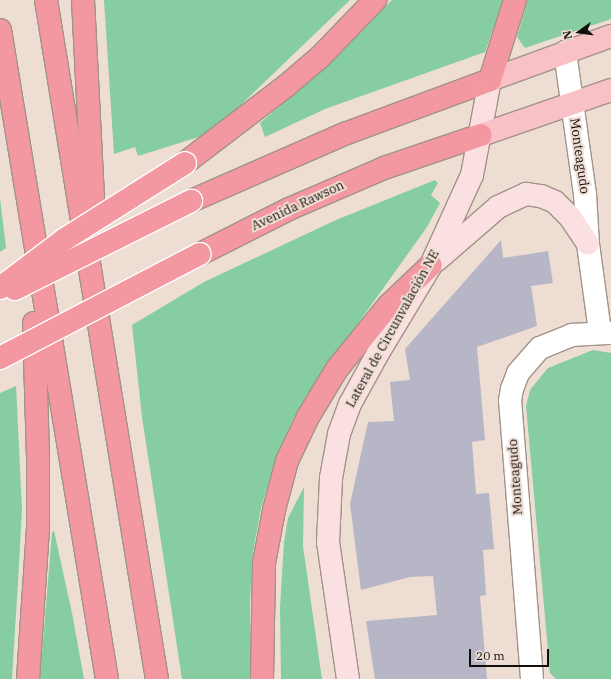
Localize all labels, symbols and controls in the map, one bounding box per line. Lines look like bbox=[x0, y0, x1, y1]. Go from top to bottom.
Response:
north arrow bbox=[559, 12, 599, 52]
text: N bbox=[560, 29, 575, 41]
street label: Monteagudo bbox=[566, 117, 592, 195]
street label: Avenida Rawson bbox=[249, 178, 347, 234]
street label: Lateral de Circunvalación NE bbox=[343, 247, 443, 411]
street label: Monteagudo bbox=[506, 439, 526, 515]
scale bar bbox=[471, 641, 551, 667]
text: 20 m bbox=[476, 648, 505, 663]

